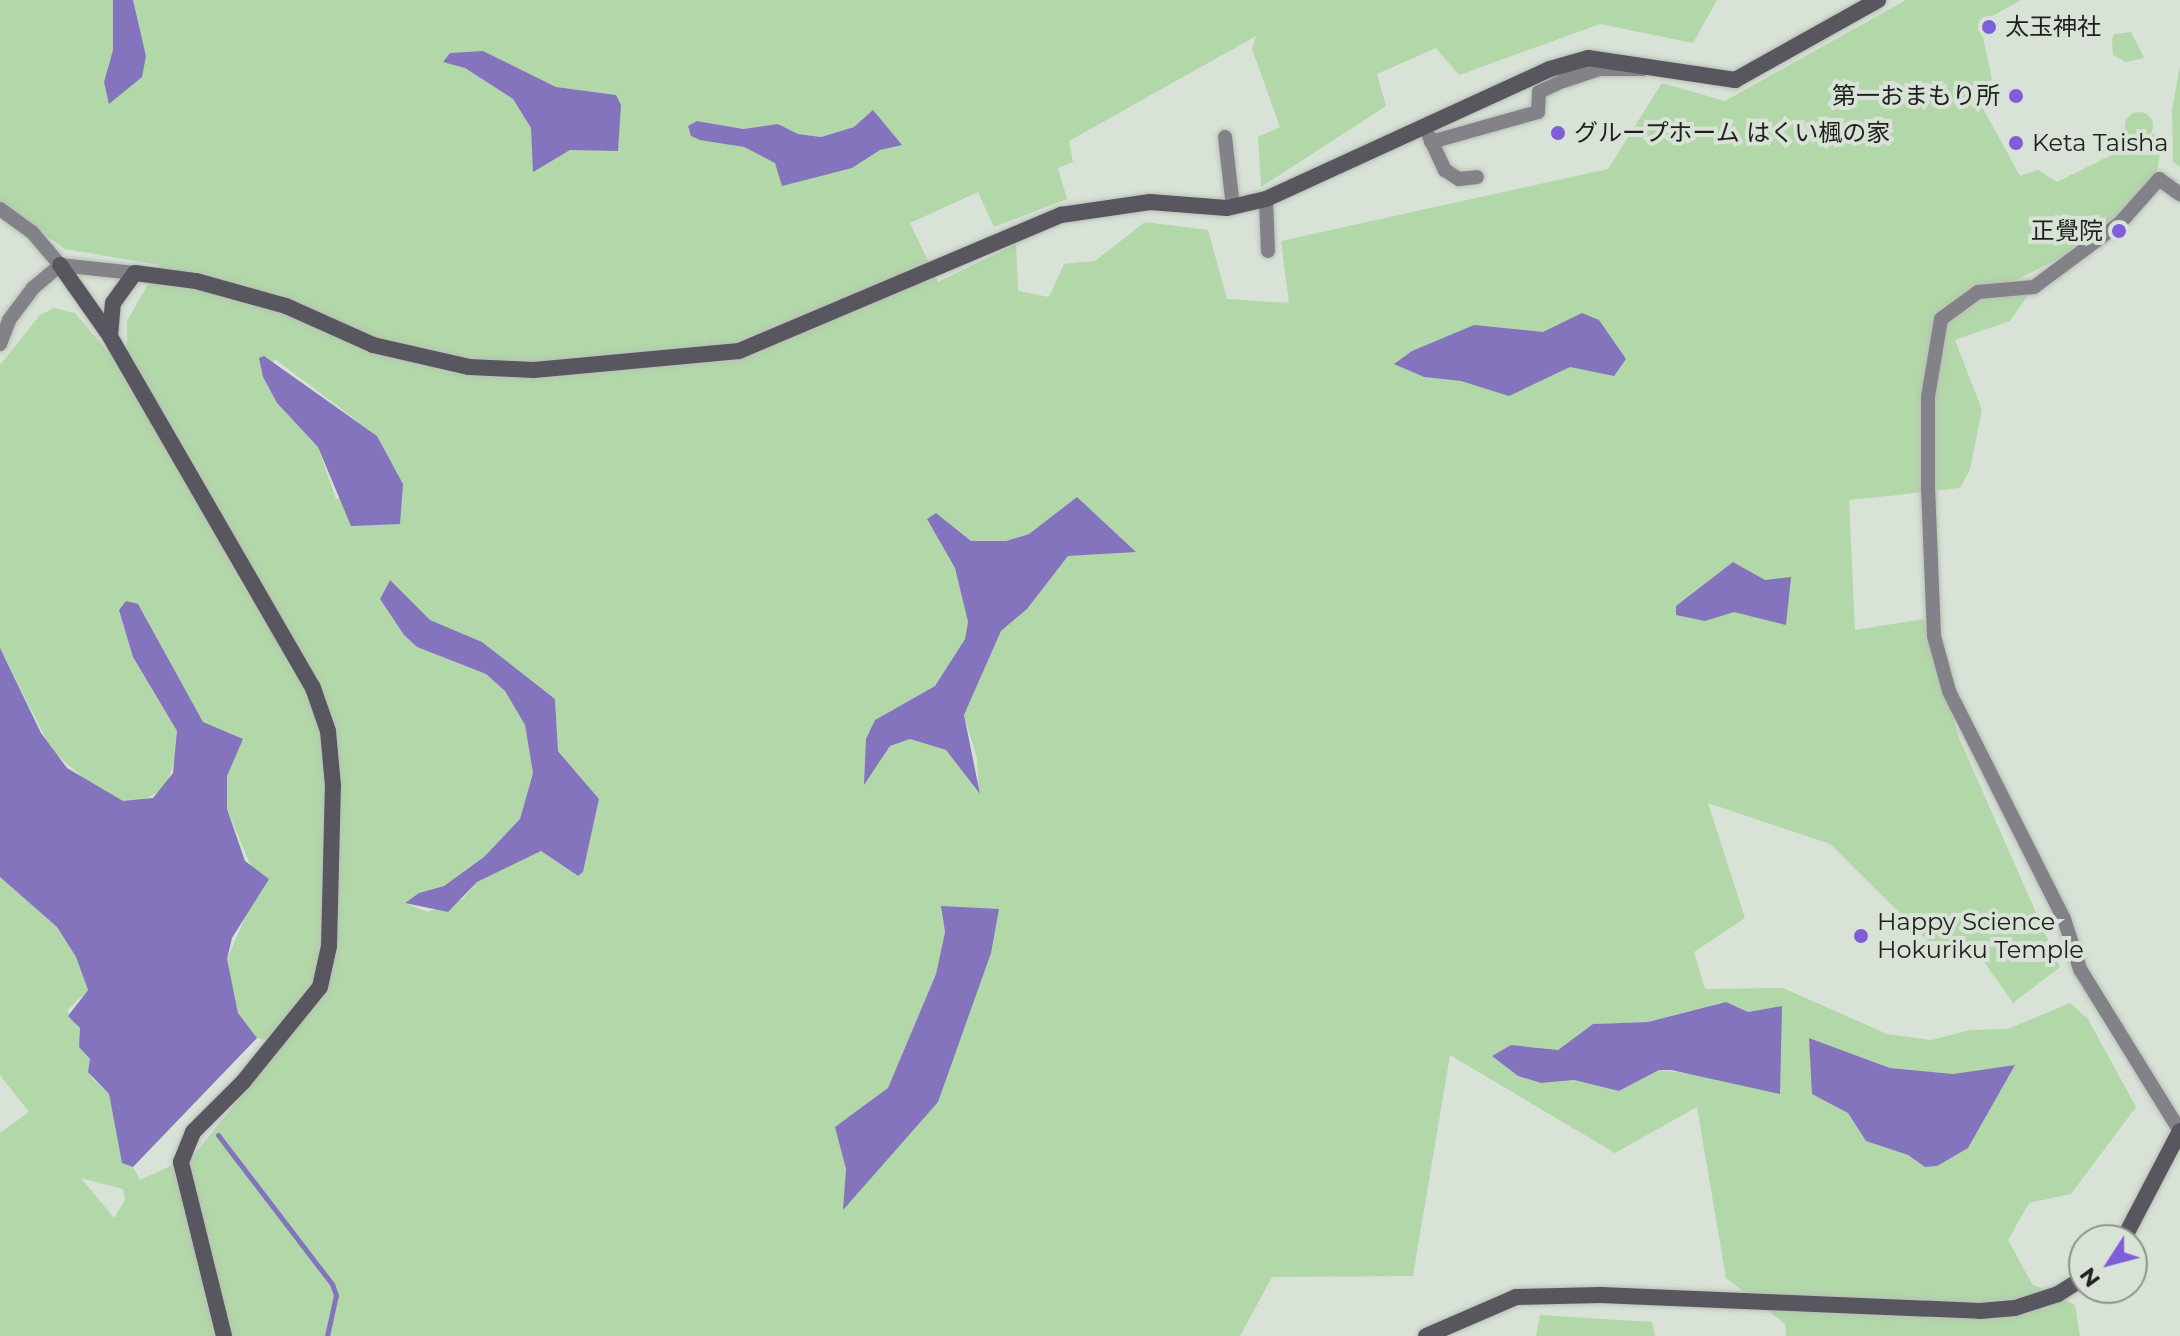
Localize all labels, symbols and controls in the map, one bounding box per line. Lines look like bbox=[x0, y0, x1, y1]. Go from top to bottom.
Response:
place label: 太玉神社 bbox=[2005, 13, 2101, 41]
marker: 太玉神社 bbox=[1980, 18, 1998, 36]
place label: 第一おまもり所 bbox=[1832, 82, 2000, 110]
marker: 第一おまもり所 bbox=[2007, 87, 2025, 105]
place label: グループホーム はくい楓の家 bbox=[1574, 119, 1892, 147]
marker: グループホーム はくい楓の家 bbox=[1549, 124, 1567, 142]
place label: Keta Taisha bbox=[2032, 129, 2168, 157]
marker: Keta Taisha bbox=[2007, 134, 2025, 152]
place label: 正覺院 bbox=[2031, 217, 2103, 245]
marker: 正覺院 bbox=[2110, 222, 2128, 240]
place label: Happy Science Hokuriku Temple bbox=[1877, 908, 2084, 964]
marker: Happy Science Hokuriku Temple bbox=[1852, 927, 1870, 945]
north arrow bbox=[2068, 1224, 2148, 1304]
text: N bbox=[2074, 1262, 2106, 1292]

